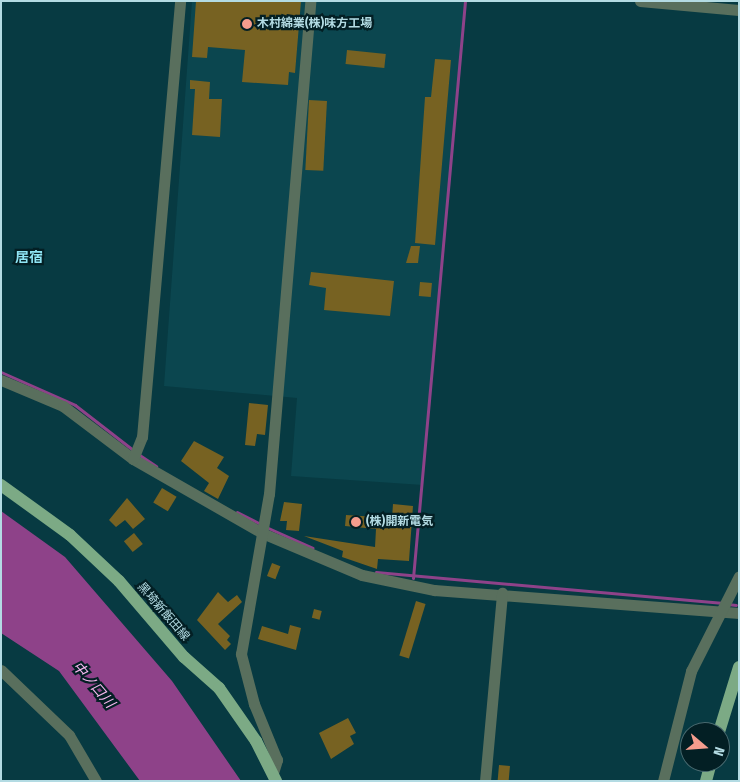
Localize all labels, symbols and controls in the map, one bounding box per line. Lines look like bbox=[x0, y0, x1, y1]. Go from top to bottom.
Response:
place label: 木村綿業(株)味方工場 bbox=[257, 17, 372, 31]
marker: 木村綿業(株)味方工場 bbox=[241, 18, 253, 30]
district label: 居宿 bbox=[15, 250, 43, 266]
place label: (株)開新電気 bbox=[366, 515, 433, 529]
marker: (株)開新電気 bbox=[350, 516, 362, 528]
street label: 黒埼新飯田線 bbox=[134, 580, 192, 644]
water label: 中ノ口川 bbox=[68, 658, 118, 712]
north arrow bbox=[680, 722, 730, 772]
text: N bbox=[709, 745, 728, 758]

